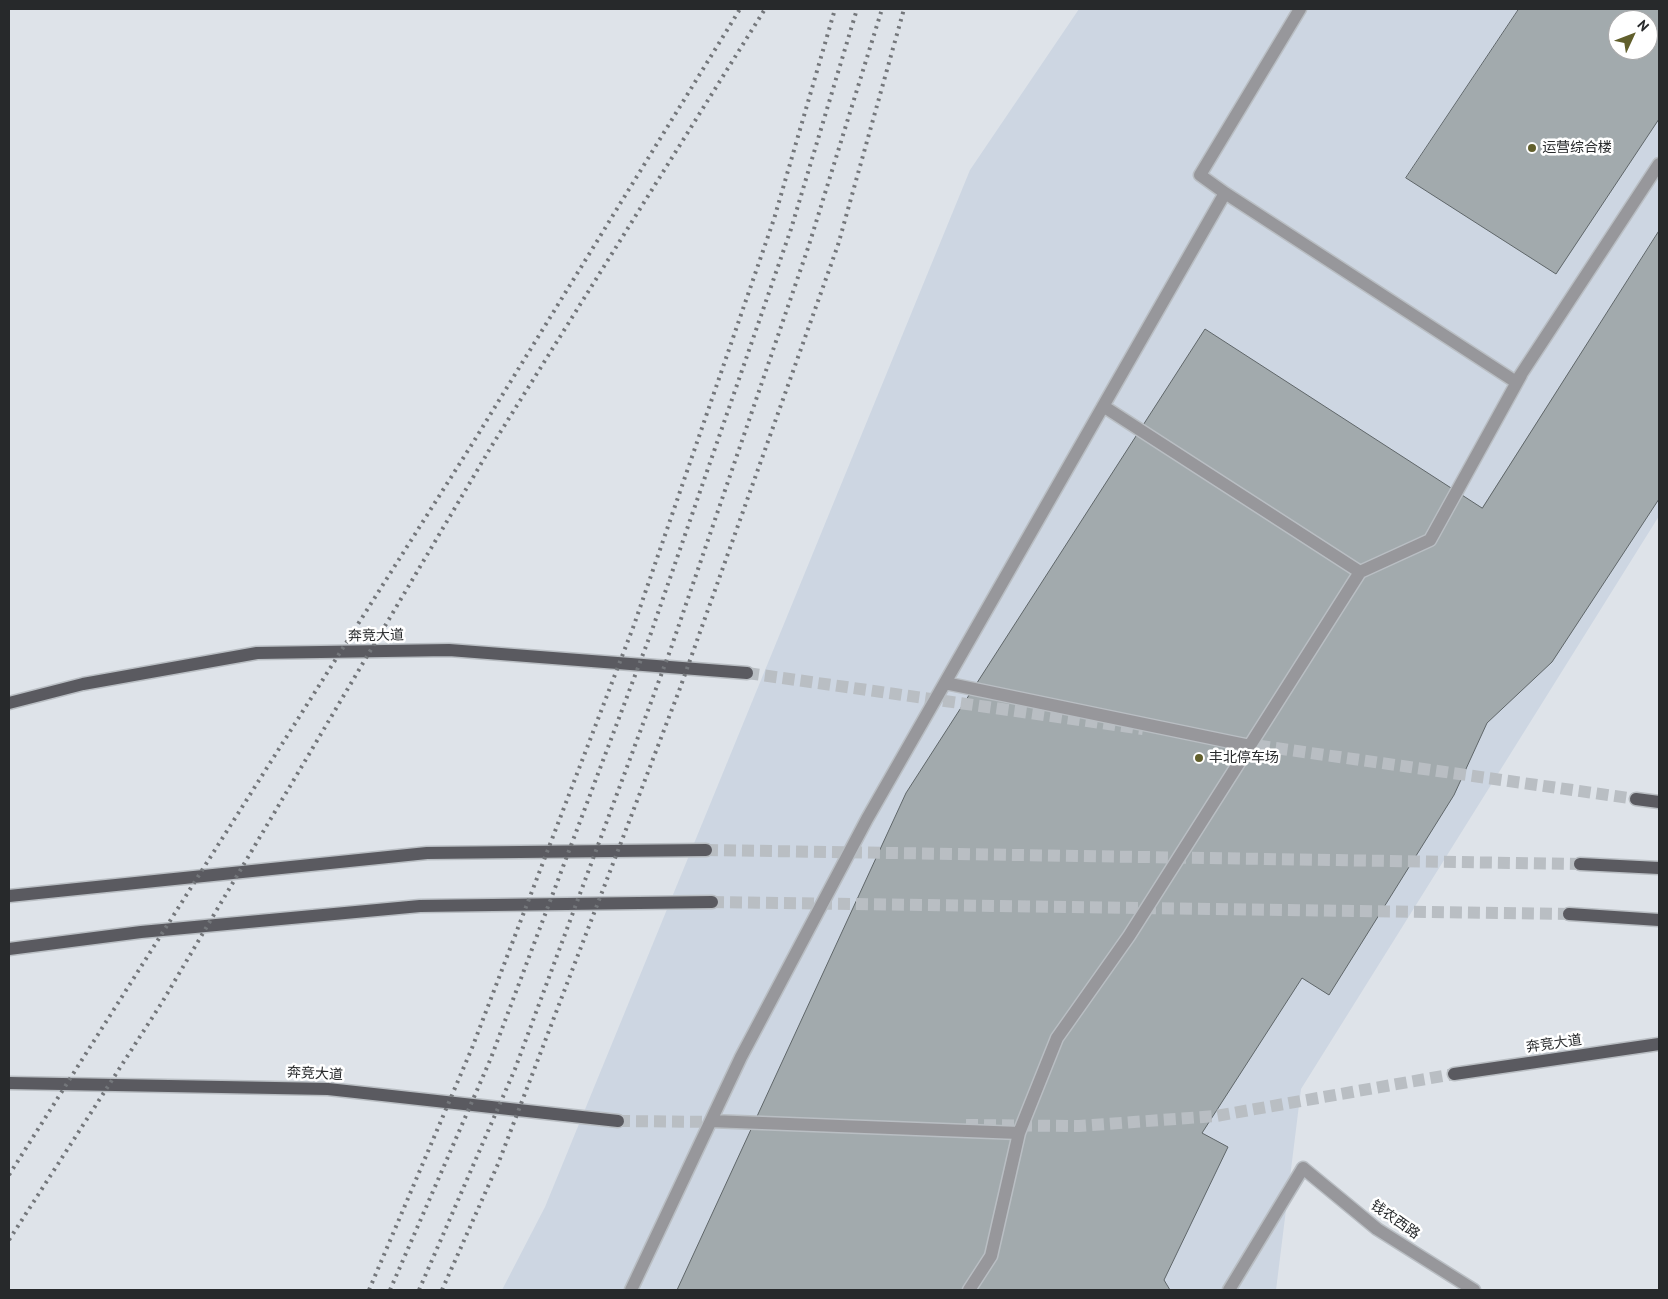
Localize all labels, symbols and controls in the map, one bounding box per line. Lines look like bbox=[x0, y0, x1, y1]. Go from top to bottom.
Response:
north arrow bbox=[1608, 10, 1658, 60]
text: N bbox=[1634, 16, 1653, 35]
place label: 运营综合楼 bbox=[1542, 140, 1612, 156]
marker: 运营综合楼 bbox=[1526, 142, 1538, 154]
street label: 奔竞大道 bbox=[348, 627, 404, 645]
place label: 丰北停车场 bbox=[1209, 750, 1279, 766]
marker: 丰北停车场 bbox=[1193, 752, 1205, 764]
street label: 奔竞大道 bbox=[1525, 1032, 1583, 1056]
street label: 奔竞大道 bbox=[287, 1064, 343, 1084]
street label: 钱农西路 bbox=[1367, 1197, 1423, 1243]

